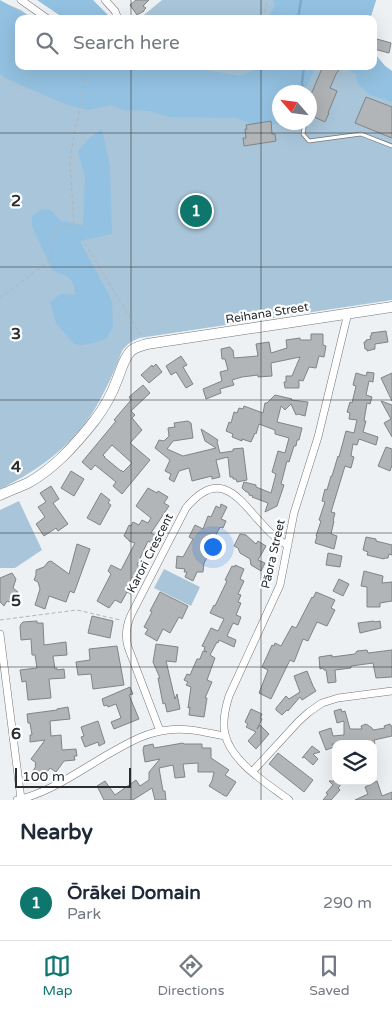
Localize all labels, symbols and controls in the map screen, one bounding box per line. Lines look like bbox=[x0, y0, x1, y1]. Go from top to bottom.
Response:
search box bbox=[15, 15, 377, 70]
icon: search bbox=[33, 29, 61, 57]
text: Search here bbox=[73, 32, 180, 54]
north arrow bbox=[272, 85, 317, 130]
text: 2 bbox=[11, 191, 21, 211]
pin: 1 bbox=[180, 192, 212, 230]
street label: Reihana Street bbox=[224, 299, 310, 326]
text: 3 bbox=[11, 324, 21, 344]
text: 4 bbox=[11, 457, 21, 477]
street label: Karori Crescent bbox=[124, 511, 176, 595]
street label: Pāora Street bbox=[258, 518, 288, 590]
your location bbox=[200, 534, 226, 560]
text: 5 bbox=[11, 591, 21, 611]
text: 6 bbox=[11, 724, 21, 744]
map controls bbox=[332, 740, 377, 785]
button: layers bbox=[332, 740, 377, 785]
scale bar bbox=[15, 765, 131, 788]
text: 100 m bbox=[22, 768, 65, 785]
text: Nearby bbox=[20, 820, 93, 845]
text: Ōrākei Domain bbox=[67, 882, 201, 904]
text: 1 bbox=[31, 893, 41, 913]
text: 290 m bbox=[323, 893, 372, 913]
text: Park bbox=[67, 904, 101, 924]
tab: Map bbox=[42, 952, 73, 999]
tab: Directions bbox=[157, 952, 224, 999]
tab: Saved bbox=[309, 952, 350, 999]

